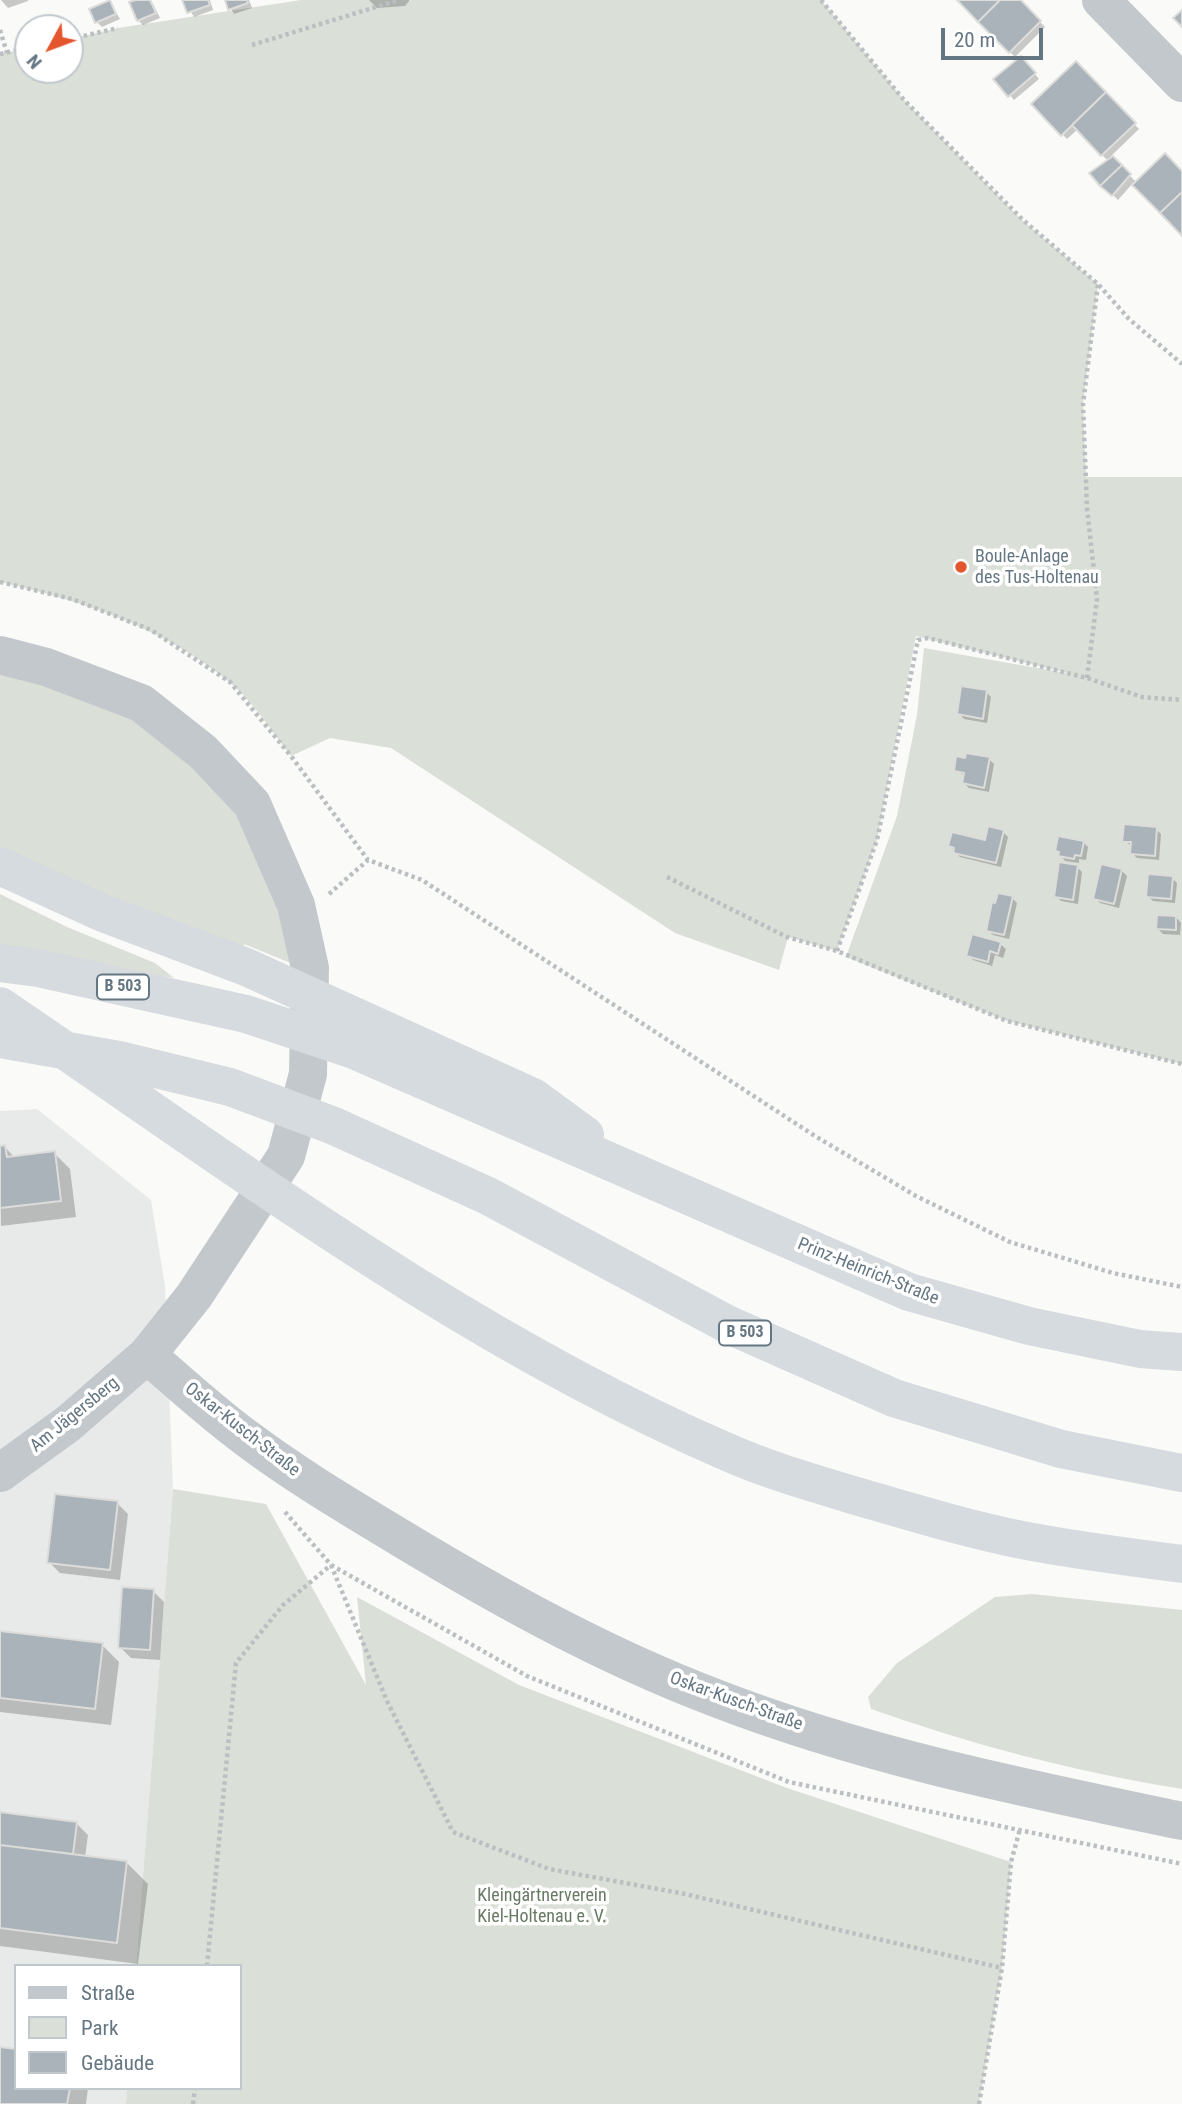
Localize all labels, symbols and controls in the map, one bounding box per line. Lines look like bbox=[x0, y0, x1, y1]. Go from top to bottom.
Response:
north arrow bbox=[14, 14, 84, 84]
scale bar bbox=[944, 14, 1046, 58]
text: 20 m bbox=[954, 28, 995, 52]
text: N bbox=[22, 50, 47, 74]
place label: Boule-Anlage des Tus-Holtenau bbox=[975, 546, 1099, 588]
marker: Boule-Anlage des Tus-Holtenau bbox=[953, 559, 969, 575]
road number: B 503 bbox=[97, 974, 149, 1000]
street label: Prinz-Heinrich-Straße bbox=[794, 1234, 942, 1310]
road number: B 503 bbox=[719, 1320, 771, 1345]
street label: Am Jägersberg bbox=[26, 1373, 124, 1457]
street label: Oskar-Kusch-Straße bbox=[180, 1378, 304, 1482]
street label: Oskar-Kusch-Straße bbox=[667, 1668, 805, 1736]
park label: Kleingärtnerverein Kiel-Holtenau e. V. bbox=[477, 1885, 607, 1927]
legend bbox=[14, 1964, 242, 2090]
text: Straße bbox=[81, 1981, 135, 2005]
text: Park bbox=[81, 2016, 118, 2040]
text: Gebäude bbox=[81, 2051, 154, 2075]

